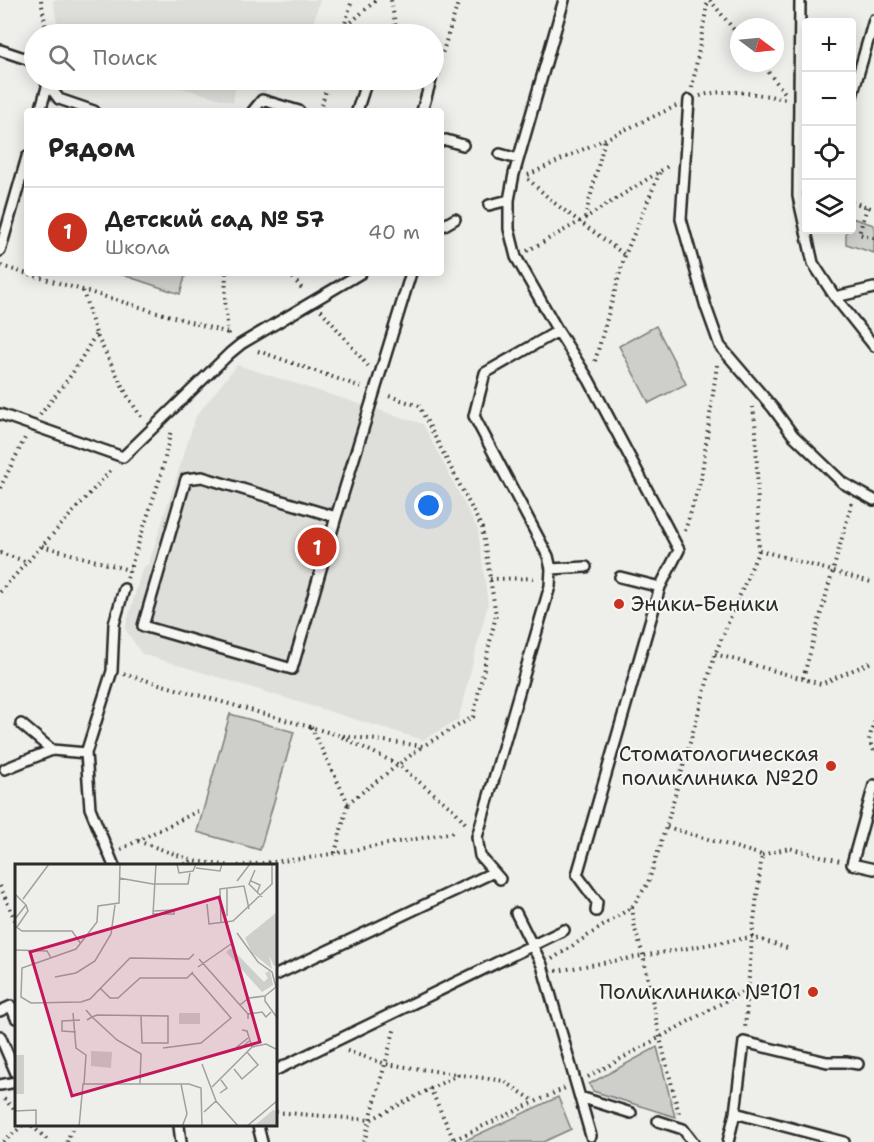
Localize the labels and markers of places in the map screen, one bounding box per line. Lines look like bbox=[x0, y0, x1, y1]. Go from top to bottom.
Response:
pin: 1 bbox=[298, 524, 336, 570]
place label: Эники-Беники bbox=[631, 590, 779, 618]
marker: Эники-Беники bbox=[612, 597, 626, 611]
place label: Стоматологическая поликлиника №20 bbox=[619, 740, 819, 792]
marker: Стоматологическая поликлиника №20 bbox=[824, 759, 838, 773]
place label: Поликлиника №101 bbox=[599, 978, 801, 1006]
marker: Поликлиника №101 bbox=[806, 985, 820, 999]

